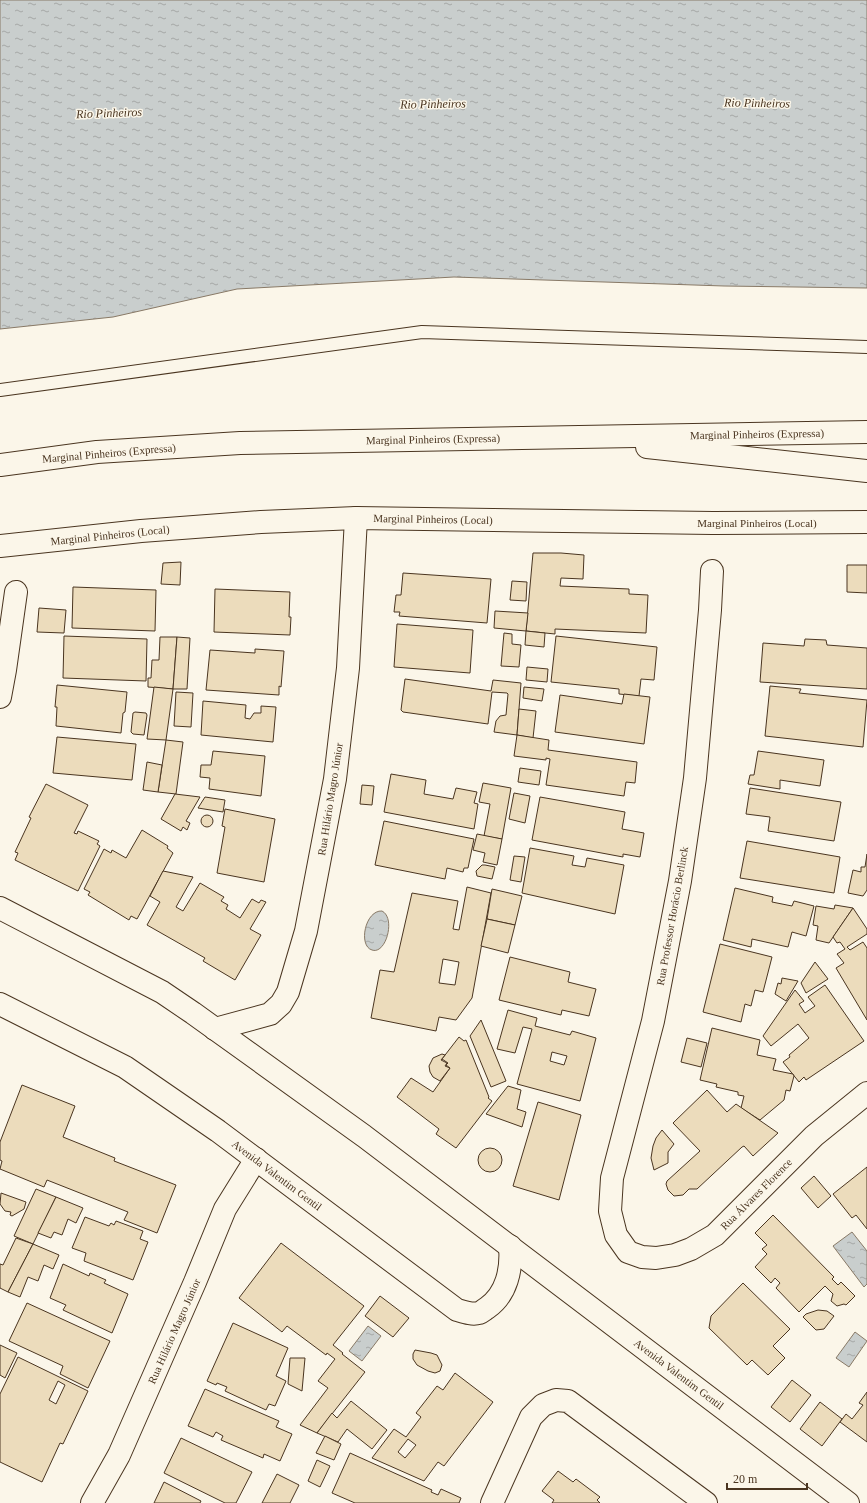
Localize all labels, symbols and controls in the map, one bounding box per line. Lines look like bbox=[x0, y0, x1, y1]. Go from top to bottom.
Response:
water label: Rio Pinheiros bbox=[723, 95, 790, 111]
water label: Rio Pinheiros bbox=[399, 96, 466, 112]
water label: Rio Pinheiros bbox=[75, 105, 142, 121]
street label: Marginal Pinheiros (Expressa) bbox=[690, 427, 825, 442]
street label: Marginal Pinheiros (Expressa) bbox=[366, 432, 501, 447]
street label: Marginal Pinheiros (Expressa) bbox=[42, 441, 177, 466]
street label: Marginal Pinheiros (Local) bbox=[373, 512, 493, 527]
street label: Marginal Pinheiros (Local) bbox=[697, 517, 817, 530]
street label: Marginal Pinheiros (Local) bbox=[50, 523, 171, 548]
street label: Rua Hilário Magro Júnior bbox=[315, 741, 345, 856]
street label: Rua Professor Horácio Berlinck bbox=[654, 845, 690, 986]
street label: Avenida Valentim Gentil bbox=[230, 1137, 324, 1213]
street label: Rua Álvares Florence bbox=[718, 1156, 794, 1232]
street label: Rua Hilário Magro Júnior bbox=[145, 1276, 203, 1385]
street label: Avenida Valentim Gentil bbox=[632, 1336, 726, 1412]
scale bar bbox=[727, 1465, 807, 1491]
text: 20 m bbox=[733, 1472, 758, 1486]

